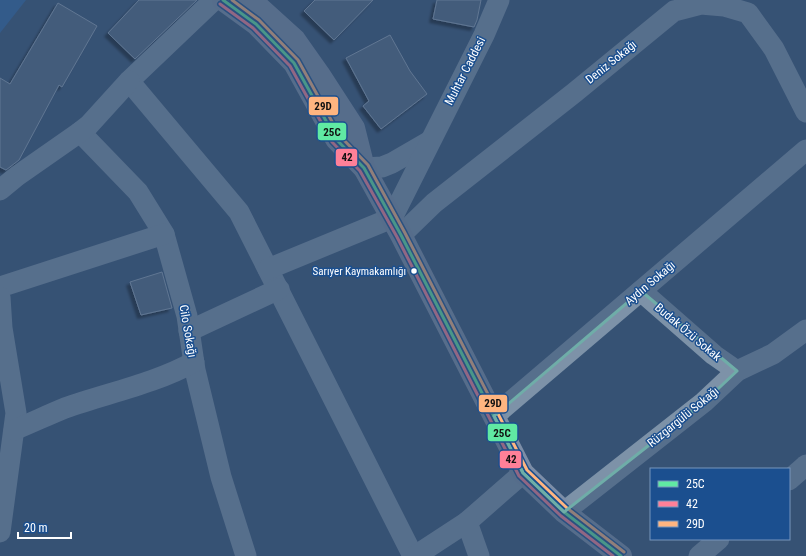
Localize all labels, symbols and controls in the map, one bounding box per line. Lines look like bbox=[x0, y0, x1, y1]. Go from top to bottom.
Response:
street label: Muhtar Caddesi bbox=[442, 35, 488, 107]
street label: Deniz Sokağı bbox=[583, 37, 639, 87]
line badge: 29D bbox=[308, 96, 339, 116]
text: 29D bbox=[314, 100, 332, 113]
line badge: 25C bbox=[317, 122, 347, 141]
text: 25C bbox=[323, 126, 341, 139]
line badge: 42 bbox=[335, 148, 358, 167]
text: 42 bbox=[341, 151, 353, 164]
street label: Aydın Sokağı bbox=[622, 258, 678, 308]
place label: Sarıyer Kaymakamlığı bbox=[313, 265, 406, 278]
marker: Sarıyer Kaymakamlığı bbox=[409, 266, 419, 276]
street label: Budak Özü Sokak bbox=[652, 299, 725, 364]
street label: Cilo Sokağı bbox=[176, 304, 200, 358]
street label: Rüzgargülü Sokağı bbox=[645, 384, 721, 450]
line badge: 29D bbox=[478, 394, 508, 413]
text: 29D bbox=[484, 397, 502, 410]
line badge: 25C bbox=[487, 423, 518, 442]
text: 25C bbox=[493, 427, 511, 440]
line badge: 42 bbox=[499, 450, 522, 469]
text: 42 bbox=[505, 453, 517, 466]
legend bbox=[650, 468, 790, 540]
text: 25C bbox=[686, 477, 705, 491]
text: 42 bbox=[686, 497, 698, 511]
scale bar bbox=[18, 514, 71, 540]
text: 29D bbox=[686, 517, 705, 531]
text: 20 m bbox=[24, 521, 48, 535]

